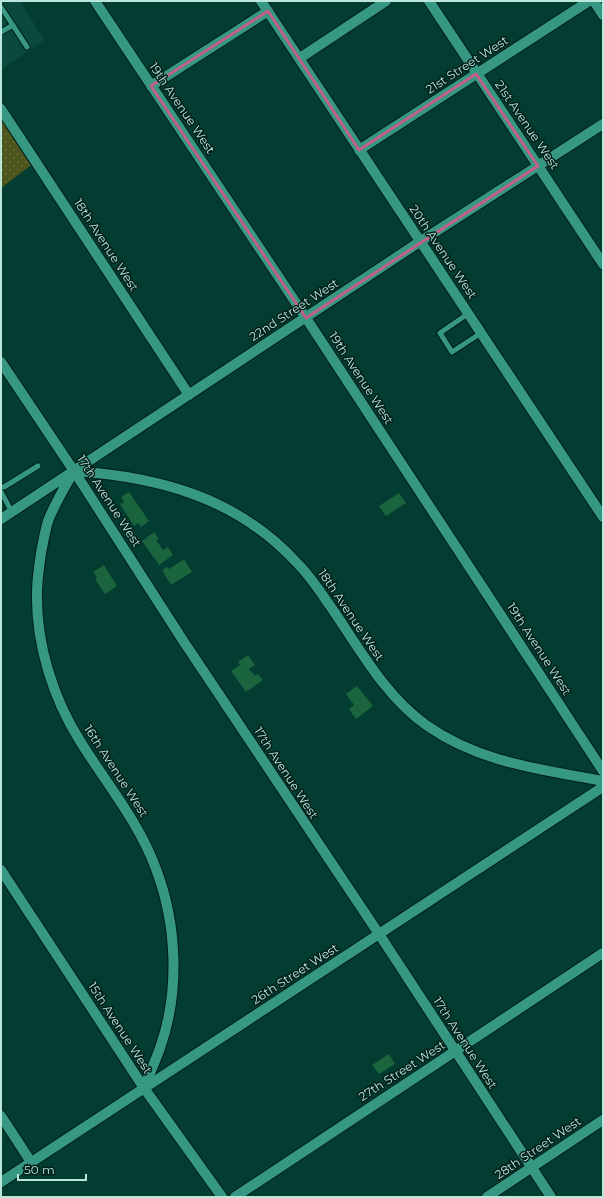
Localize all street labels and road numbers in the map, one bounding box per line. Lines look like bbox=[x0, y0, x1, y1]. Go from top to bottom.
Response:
street label: 21st Street West bbox=[423, 32, 511, 97]
street label: 19th Avenue West bbox=[146, 59, 219, 156]
street label: 21st Avenue West bbox=[492, 77, 563, 172]
street label: 18th Avenue West bbox=[71, 196, 142, 294]
street label: 20th Avenue West bbox=[406, 202, 480, 302]
street label: 22nd Street West bbox=[246, 275, 341, 344]
street label: 19th Avenue West bbox=[326, 329, 397, 427]
street label: 17th Avenue West bbox=[74, 452, 145, 550]
street label: 18th Avenue West bbox=[315, 566, 388, 663]
street label: 19th Avenue West bbox=[504, 600, 575, 698]
street label: 16th Avenue West bbox=[81, 722, 152, 820]
street label: 17th Avenue West bbox=[251, 724, 322, 822]
street label: 26th Street West bbox=[249, 940, 341, 1007]
street label: 15th Avenue West bbox=[85, 979, 156, 1077]
street label: 17th Avenue West bbox=[430, 994, 501, 1092]
street label: 27th Street West bbox=[356, 1037, 448, 1104]
street label: 28th Street West bbox=[492, 1113, 584, 1182]

